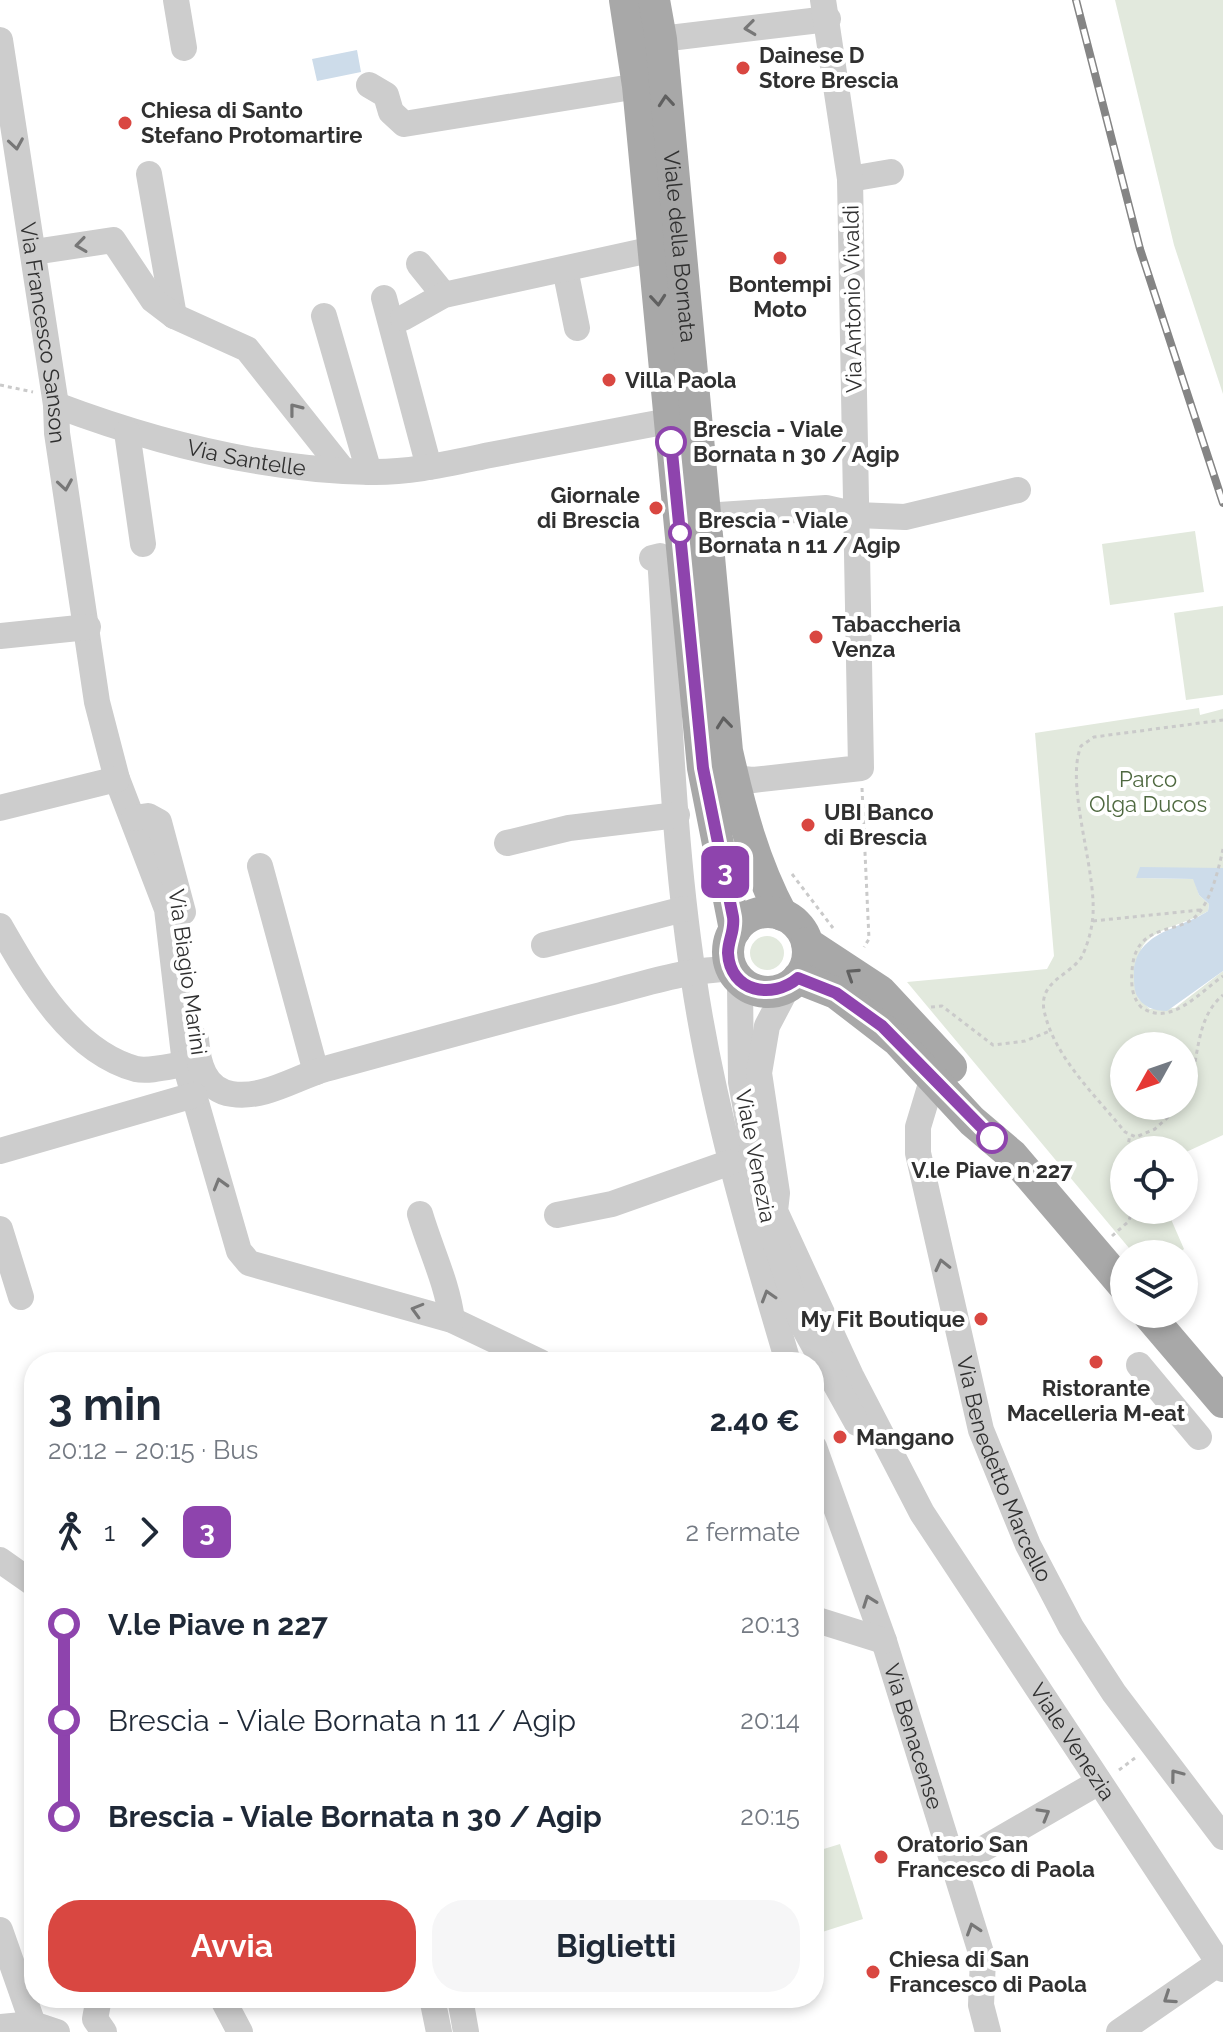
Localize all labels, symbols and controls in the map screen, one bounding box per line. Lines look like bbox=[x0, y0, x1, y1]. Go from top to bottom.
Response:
one-way arrow bbox=[743, 20, 756, 37]
place label: Dainese D Store Brescia bbox=[759, 42, 899, 93]
marker: Dainese D Store Brescia bbox=[734, 59, 752, 77]
one-way arrow bbox=[658, 95, 675, 108]
place label: Chiesa di Santo Stefano Protomartire bbox=[141, 97, 362, 148]
marker: Chiesa di Santo Stefano Protomartire bbox=[116, 114, 134, 132]
one-way arrow bbox=[7, 138, 24, 151]
street label: Viale della Bornata bbox=[658, 150, 702, 343]
street label: Via Antonio Vivaldi bbox=[837, 205, 867, 393]
street label: Via Francesco Sanson bbox=[15, 220, 71, 445]
one-way arrow bbox=[74, 236, 87, 253]
marker: Bontempi Moto bbox=[771, 249, 789, 267]
place label: Bontempi Moto bbox=[728, 271, 832, 322]
one-way arrow bbox=[650, 294, 667, 307]
place label: Villa Paola bbox=[625, 367, 736, 393]
marker: Villa Paola bbox=[600, 371, 618, 389]
one-way arrow bbox=[290, 403, 304, 418]
place label: Brescia - Viale Bornata n 30 / Agip bbox=[693, 416, 900, 467]
marker: Brescia - Viale Bornata n 30 / Agip bbox=[656, 427, 686, 457]
street label: Via Santelle bbox=[184, 434, 307, 481]
one-way arrow bbox=[56, 478, 73, 491]
place label: Giornale di Brescia bbox=[537, 482, 640, 533]
marker: Giornale di Brescia bbox=[647, 499, 665, 517]
place label: Brescia - Viale Bornata n 11 / Agip bbox=[698, 507, 901, 558]
marker: Brescia - Viale Bornata n 11 / Agip bbox=[669, 522, 691, 544]
place label: Tabaccheria Venza bbox=[832, 611, 961, 662]
marker: Tabaccheria Venza bbox=[807, 628, 825, 646]
one-way arrow bbox=[716, 716, 733, 729]
park label: Parco Olga Ducos bbox=[1089, 766, 1207, 817]
place label: UBI Banco di Brescia bbox=[824, 799, 934, 850]
marker: UBI Banco di Brescia bbox=[799, 816, 817, 834]
line badge: 3 bbox=[699, 846, 751, 898]
text: 3 bbox=[717, 855, 733, 888]
street label: Via Biagio Marini bbox=[163, 887, 213, 1057]
one-way arrow bbox=[846, 968, 860, 983]
north arrow bbox=[1110, 1032, 1198, 1120]
map controls bbox=[1110, 1032, 1198, 1328]
street label: Viale Venezia bbox=[730, 1087, 782, 1225]
marker: V.le Piave n 227 bbox=[977, 1123, 1007, 1153]
button: locate bbox=[1110, 1136, 1198, 1224]
place label: V.le Piave n 227 bbox=[911, 1157, 1073, 1183]
one-way arrow bbox=[213, 1177, 230, 1191]
button: layers bbox=[1110, 1240, 1198, 1328]
one-way arrow bbox=[934, 1258, 951, 1272]
one-way arrow bbox=[761, 1289, 777, 1303]
one-way arrow bbox=[411, 1303, 425, 1320]
place label: My Fit Boutique bbox=[801, 1306, 965, 1332]
marker: My Fit Boutique bbox=[972, 1310, 990, 1328]
marker: Ristorante Macelleria M-eat bbox=[1087, 1353, 1105, 1371]
street label: Via Benedetto Marcello bbox=[952, 1354, 1058, 1586]
place label: Ristorante Macelleria M-eat bbox=[1007, 1375, 1186, 1426]
text: 3 min bbox=[48, 1379, 162, 1430]
text: 2.40 € bbox=[710, 1403, 800, 1438]
place label: Mangano bbox=[856, 1424, 954, 1450]
marker: Mangano bbox=[831, 1428, 849, 1446]
text: 20:12 – 20:15 · Bus bbox=[48, 1435, 258, 1465]
icon: walk bbox=[48, 1510, 92, 1554]
icon: forward bbox=[127, 1510, 171, 1554]
text: 3 bbox=[199, 1515, 215, 1548]
text: 1 bbox=[104, 1517, 115, 1547]
text: 2 fermate bbox=[686, 1517, 800, 1547]
one-way arrow bbox=[863, 1595, 879, 1609]
text: V.le Piave n 227 bbox=[108, 1607, 328, 1642]
text: 20:13 bbox=[741, 1609, 800, 1639]
street label: Via Benacense bbox=[879, 1660, 949, 1812]
street label: Viale Venezia bbox=[1025, 1678, 1121, 1805]
text: Brescia - Viale Bornata n 11 / Agip bbox=[108, 1703, 576, 1738]
text: 20:14 bbox=[740, 1705, 800, 1735]
one-way arrow bbox=[1171, 1769, 1185, 1784]
text: Brescia - Viale Bornata n 30 / Agip bbox=[108, 1799, 602, 1834]
text: 20:15 bbox=[740, 1801, 800, 1831]
one-way arrow bbox=[1035, 1808, 1050, 1824]
place label: Oratorio San Francesco di Paola bbox=[897, 1831, 1095, 1882]
marker: Oratorio San Francesco di Paola bbox=[872, 1848, 890, 1866]
button: Avvia bbox=[48, 1900, 416, 1992]
button: Biglietti bbox=[432, 1900, 800, 1992]
one-way arrow bbox=[966, 1922, 982, 1936]
place label: Chiesa di San Francesco di Paola bbox=[889, 1946, 1087, 1997]
marker: Chiesa di San Francesco di Paola bbox=[864, 1963, 882, 1981]
one-way arrow bbox=[1164, 1988, 1178, 2003]

